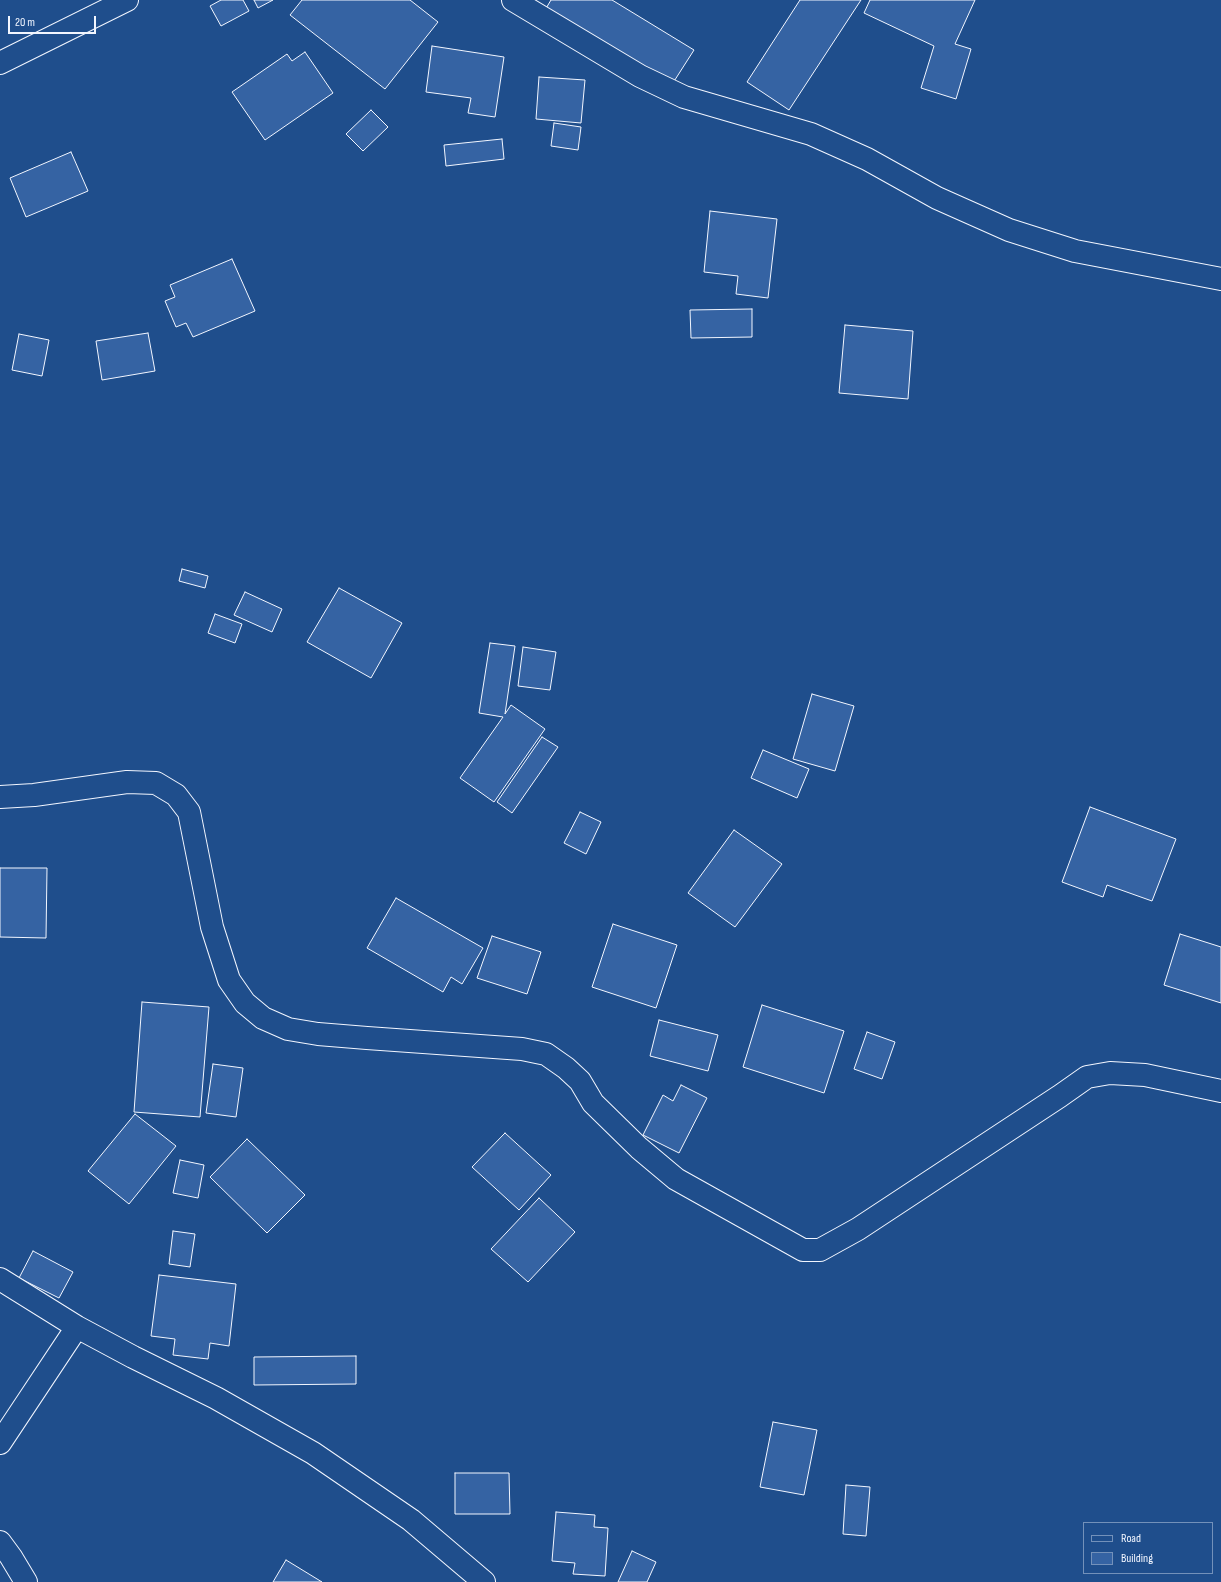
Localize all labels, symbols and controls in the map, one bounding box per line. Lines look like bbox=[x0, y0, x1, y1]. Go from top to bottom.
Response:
scale bar bbox=[10, 8, 98, 34]
text: 20 m bbox=[15, 15, 35, 30]
legend bbox=[1083, 1522, 1213, 1574]
text: Road bbox=[1121, 1531, 1141, 1546]
text: Building bbox=[1121, 1551, 1153, 1566]

